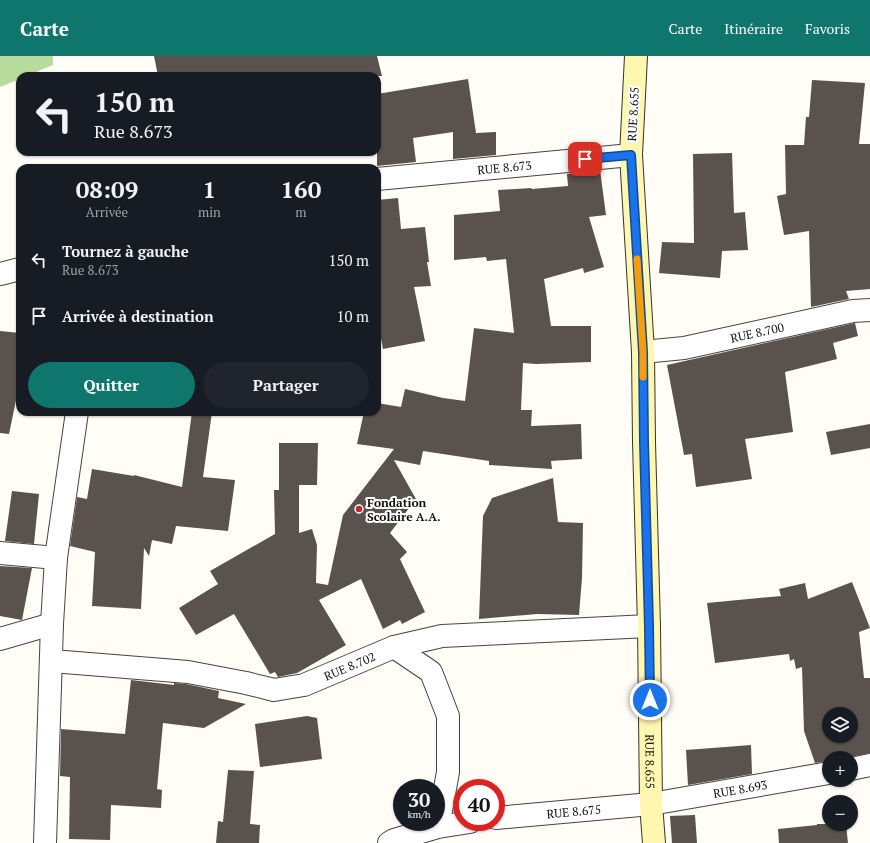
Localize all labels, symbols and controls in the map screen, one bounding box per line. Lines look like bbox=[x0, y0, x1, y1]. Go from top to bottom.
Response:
text: Carte bbox=[20, 16, 69, 41]
text: Carte bbox=[669, 19, 702, 38]
text: Itinéraire bbox=[724, 19, 783, 38]
text: Favoris bbox=[805, 19, 850, 38]
text: 150 m bbox=[94, 83, 175, 120]
street label: RUE 8.655 bbox=[624, 86, 642, 142]
icon: left bbox=[28, 88, 80, 140]
text: Rue 8.673 bbox=[94, 119, 173, 143]
pin bbox=[568, 142, 602, 176]
icon: arrive bbox=[574, 148, 596, 170]
street label: RUE 8.673 bbox=[477, 157, 532, 177]
text: 08:09 bbox=[76, 173, 138, 205]
text: 1 bbox=[203, 173, 216, 205]
text: 160 bbox=[281, 173, 321, 205]
text: Arrivée bbox=[86, 203, 128, 221]
text: min bbox=[198, 203, 221, 221]
text: m bbox=[295, 203, 307, 221]
text: Tournez à gauche bbox=[62, 241, 189, 261]
icon: left bbox=[28, 249, 50, 271]
text: 150 m bbox=[328, 250, 369, 270]
text: Rue 8.673 bbox=[62, 261, 119, 279]
icon: arrive bbox=[28, 305, 50, 327]
text: Arrivée à destination bbox=[62, 306, 214, 326]
text: 10 m bbox=[336, 306, 369, 326]
street label: RUE 8.700 bbox=[729, 319, 785, 345]
button: Quitter bbox=[28, 362, 195, 408]
button: Partager bbox=[203, 362, 369, 408]
place label: Fondation Scolaire A.A. bbox=[367, 495, 440, 524]
marker: Fondation Scolaire A.A. bbox=[354, 504, 364, 514]
street label: RUE 8.702 bbox=[321, 648, 377, 683]
position arrow bbox=[629, 679, 671, 721]
map controls bbox=[822, 707, 858, 831]
button: layers bbox=[822, 707, 858, 743]
street label: RUE 8.655 bbox=[643, 734, 658, 789]
button: + bbox=[822, 751, 858, 787]
street label: RUE 8.693 bbox=[712, 776, 768, 801]
speed limit sign: 40 bbox=[453, 779, 505, 831]
text: 30 bbox=[408, 786, 430, 813]
button: − bbox=[822, 795, 858, 831]
street label: RUE 8.675 bbox=[546, 801, 602, 821]
text: km/h bbox=[407, 808, 431, 821]

